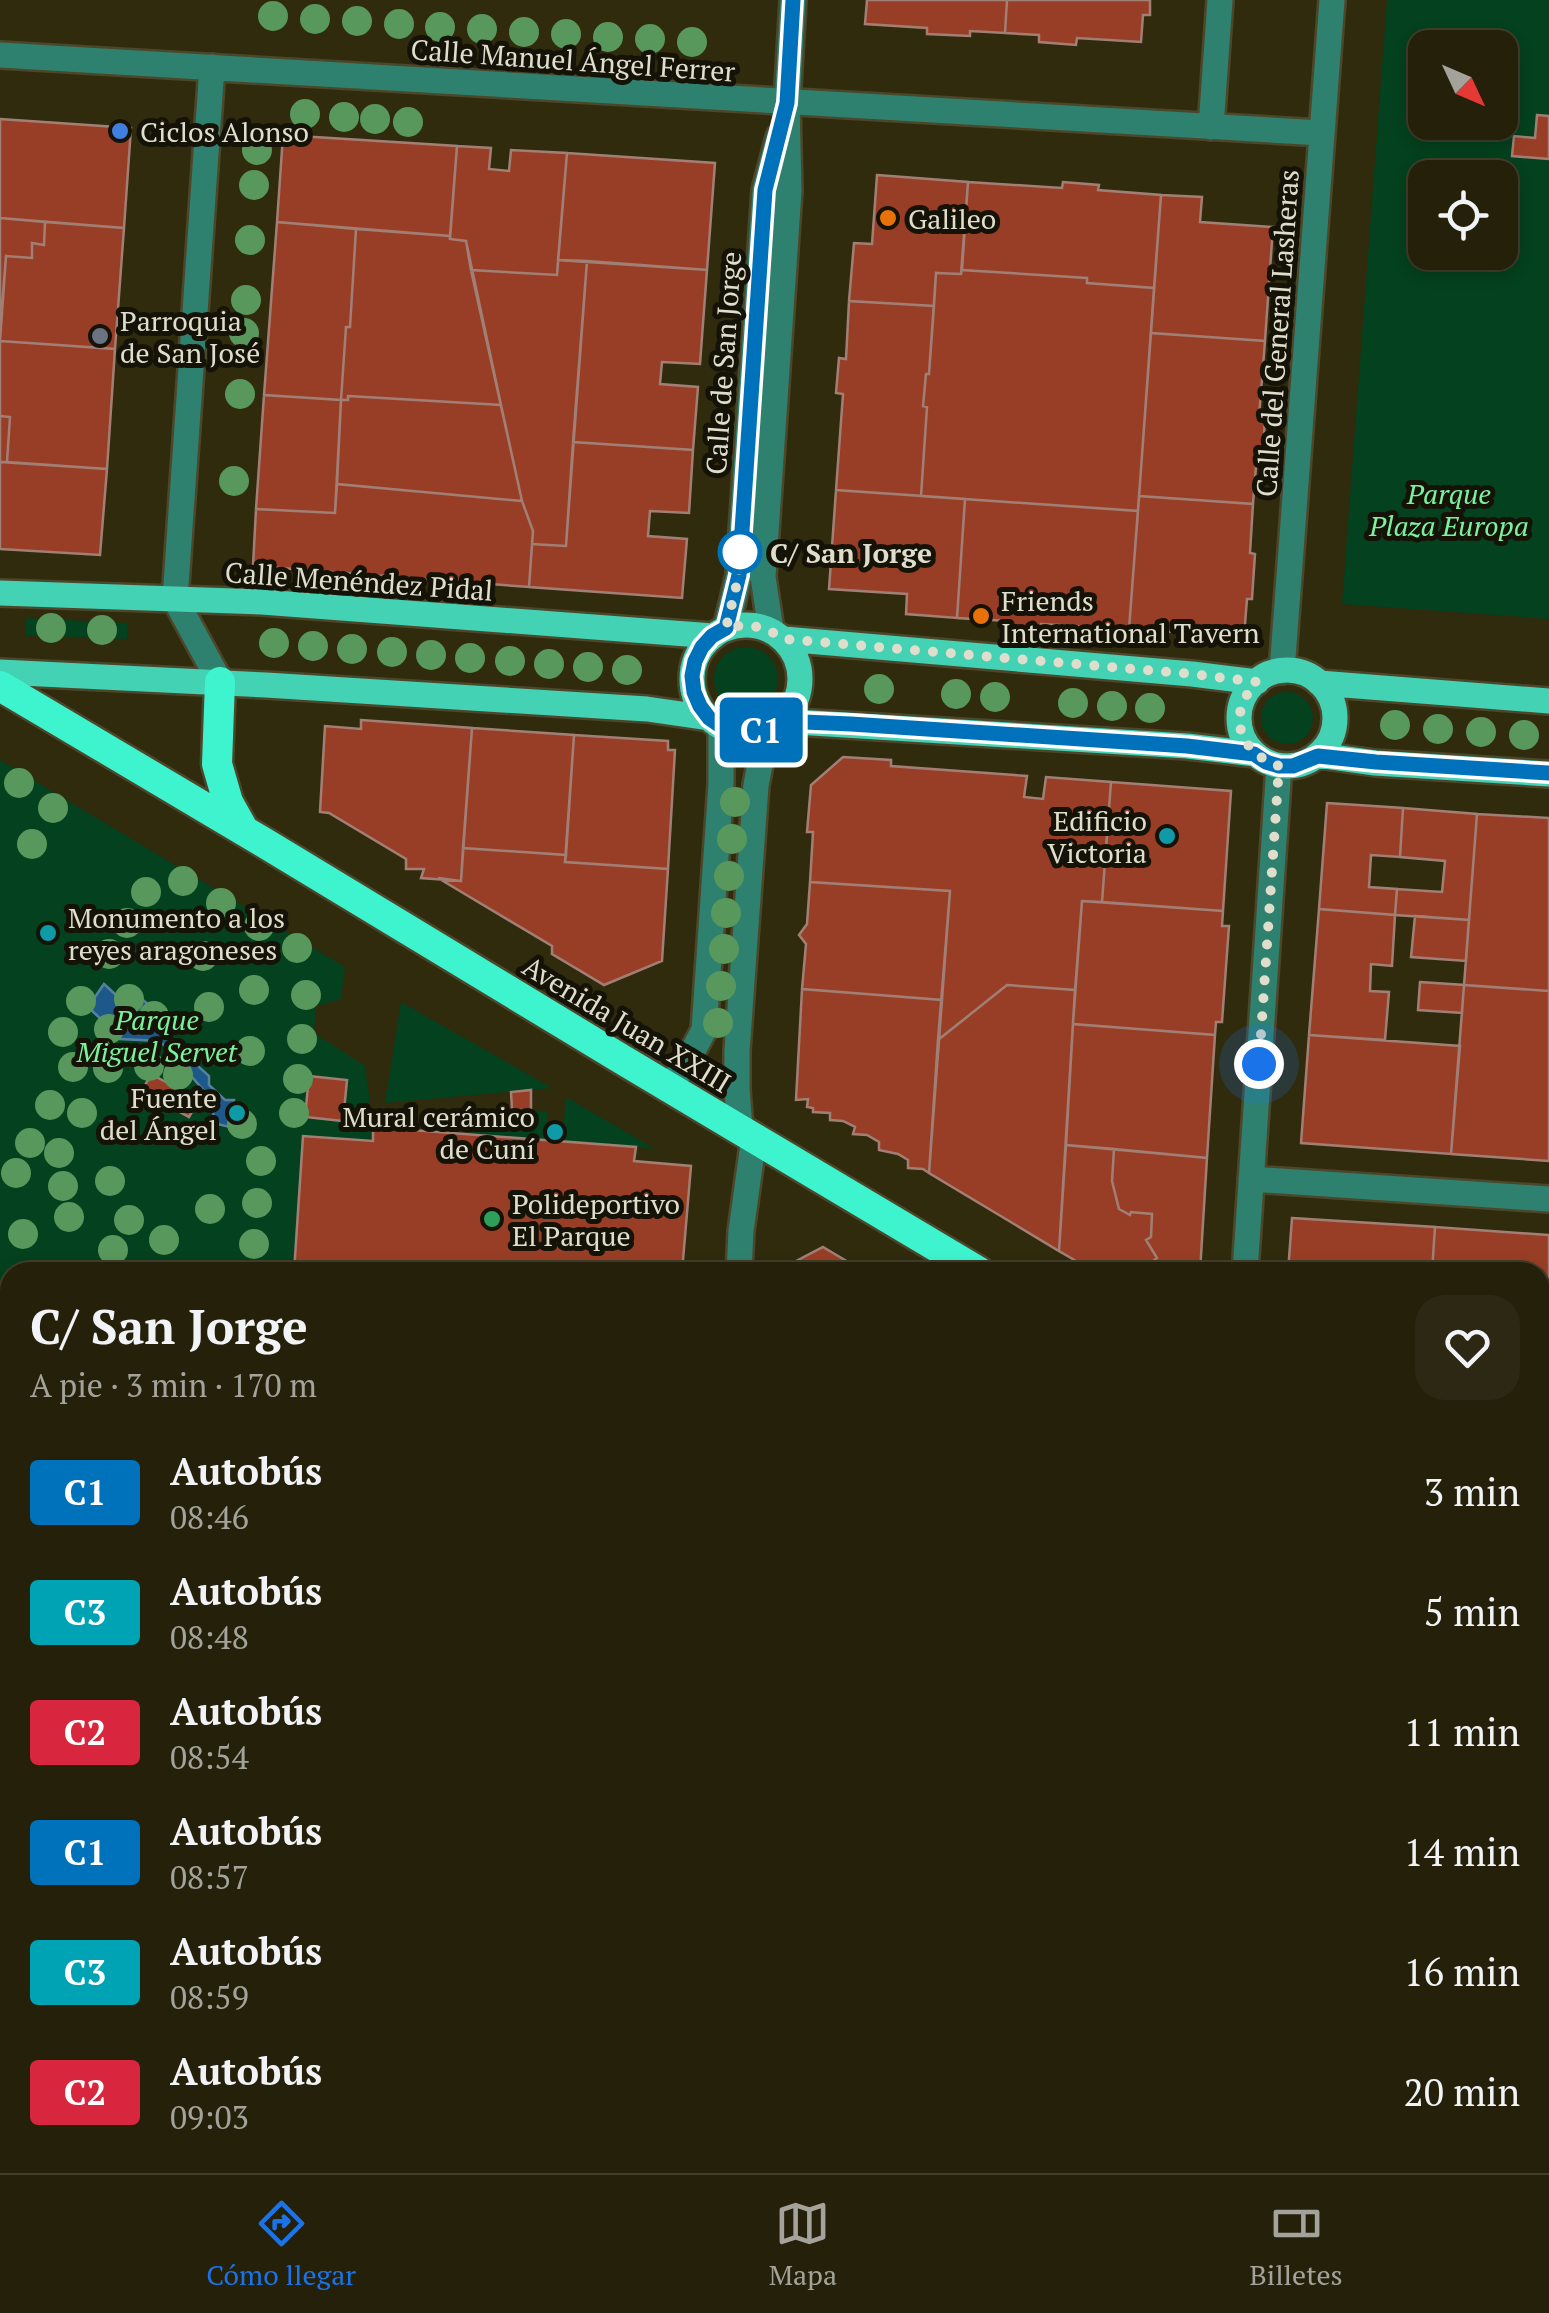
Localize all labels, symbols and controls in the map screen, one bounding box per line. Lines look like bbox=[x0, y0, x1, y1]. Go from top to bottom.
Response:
street label: Calle Manuel Ángel Ferrer bbox=[409, 30, 737, 90]
north arrow bbox=[1408, 30, 1518, 140]
map controls bbox=[1408, 30, 1518, 270]
place label: Ciclos Alonso bbox=[140, 113, 309, 150]
marker: Ciclos Alonso bbox=[109, 120, 131, 142]
button: locate bbox=[1408, 160, 1518, 270]
street label: Calle del General Lasheras bbox=[1247, 168, 1307, 498]
place label: Galileo bbox=[908, 200, 996, 237]
marker: Galileo bbox=[877, 207, 899, 229]
street label: Calle de San Jorge bbox=[697, 250, 749, 476]
place label: Parroquia de San José bbox=[120, 302, 260, 371]
marker: Parroquia de San José bbox=[89, 325, 111, 347]
park label: Parque Plaza Europa bbox=[1368, 475, 1529, 544]
marker: C/ San Jorge bbox=[719, 531, 761, 573]
place label: C/ San Jorge bbox=[770, 534, 932, 571]
street label: Calle Menéndez Pidal bbox=[224, 553, 494, 609]
place label: Friends International Tavern bbox=[1001, 582, 1260, 651]
marker: Friends International Tavern bbox=[970, 605, 992, 627]
line badge: C1 bbox=[716, 698, 806, 762]
text: C1 bbox=[740, 707, 782, 753]
place label: Edificio Victoria bbox=[1047, 802, 1147, 871]
marker: Edificio Victoria bbox=[1156, 825, 1178, 847]
place label: Monumento a los reyes aragoneses bbox=[68, 899, 285, 968]
marker: Monumento a los reyes aragoneses bbox=[37, 922, 59, 944]
street label: Avenida Juan XXIII bbox=[516, 947, 738, 1101]
park label: Parque Miguel Servet bbox=[76, 1001, 238, 1070]
your location bbox=[1234, 1039, 1284, 1089]
place label: Fuente del Ángel bbox=[100, 1079, 217, 1148]
place label: Mural cerámico de Cuní bbox=[342, 1098, 536, 1167]
marker: Fuente del Ángel bbox=[226, 1102, 248, 1124]
marker: Mural cerámico de Cuní bbox=[544, 1121, 566, 1143]
place label: Polideportivo El Parque bbox=[512, 1185, 680, 1254]
marker: Polideportivo El Parque bbox=[481, 1208, 503, 1230]
text: C/ San Jorge bbox=[30, 1294, 308, 1358]
button: heart bbox=[1415, 1295, 1520, 1400]
text: A pie · 3 min · 170 m bbox=[30, 1364, 317, 1406]
text: Autobús bbox=[170, 1446, 322, 1496]
text: 3 min bbox=[1424, 1467, 1520, 1517]
text: C1 bbox=[64, 1469, 106, 1515]
text: 08:46 bbox=[170, 1496, 249, 1538]
text: Autobús bbox=[170, 1566, 322, 1616]
text: 5 min bbox=[1424, 1587, 1520, 1637]
text: C3 bbox=[64, 1589, 106, 1635]
text: 08:48 bbox=[170, 1616, 249, 1658]
text: Autobús bbox=[170, 1686, 322, 1736]
text: 11 min bbox=[1403, 1707, 1520, 1757]
text: C2 bbox=[64, 1709, 106, 1755]
text: 08:54 bbox=[170, 1736, 249, 1778]
text: Autobús bbox=[170, 1806, 322, 1856]
text: 14 min bbox=[1403, 1827, 1520, 1877]
text: C1 bbox=[64, 1829, 106, 1875]
text: 08:57 bbox=[170, 1856, 249, 1898]
text: Autobús bbox=[170, 1926, 322, 1976]
text: 16 min bbox=[1403, 1947, 1520, 1997]
text: C3 bbox=[64, 1949, 106, 1995]
text: 08:59 bbox=[170, 1976, 249, 2018]
text: Autobús bbox=[170, 2046, 322, 2096]
text: 20 min bbox=[1403, 2067, 1520, 2117]
text: C2 bbox=[64, 2069, 106, 2115]
text: 09:03 bbox=[170, 2096, 249, 2138]
tab: Cómo llegar bbox=[206, 2196, 356, 2293]
tab: Mapa bbox=[769, 2196, 837, 2293]
tab: Billetes bbox=[1250, 2196, 1343, 2293]

